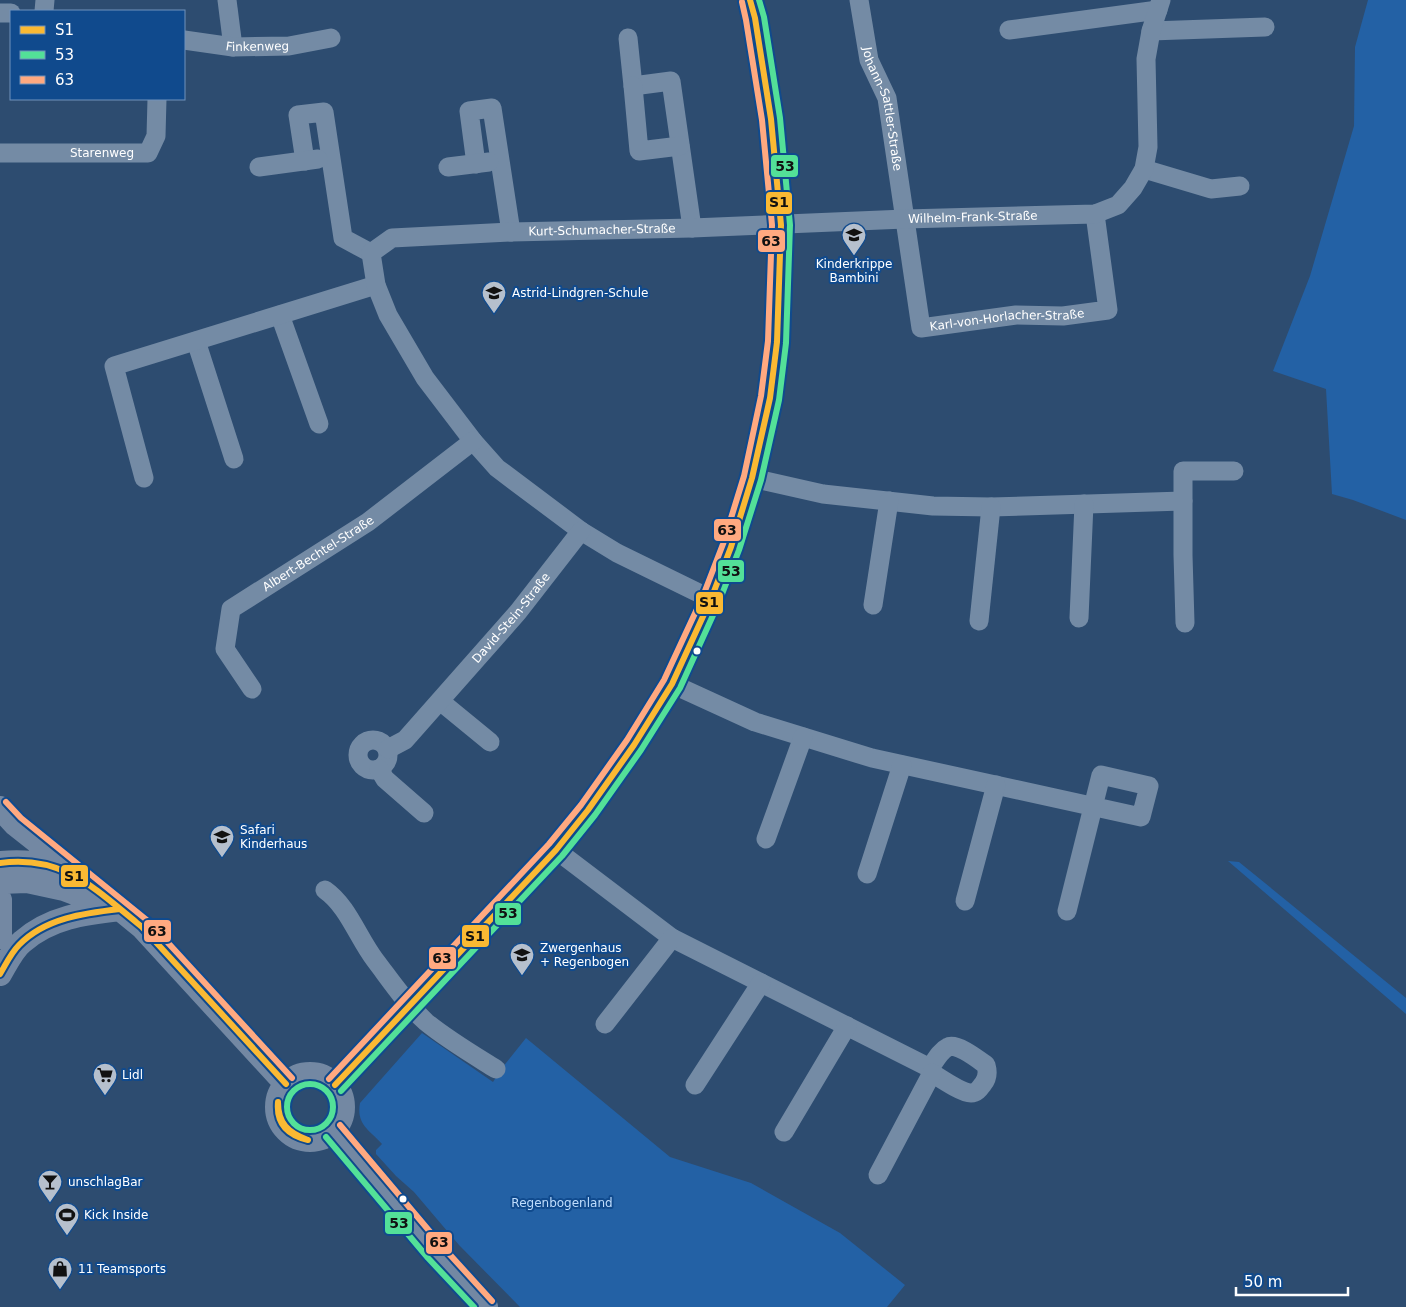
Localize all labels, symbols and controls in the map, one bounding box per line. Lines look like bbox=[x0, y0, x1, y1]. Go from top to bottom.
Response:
legend bbox=[10, 10, 185, 100]
text: S1 bbox=[55, 21, 74, 39]
street label: Finkenweg bbox=[225, 39, 289, 54]
street label: Johann-Sattler-Straße bbox=[860, 45, 905, 172]
text: 53 bbox=[55, 46, 74, 64]
text: 63 bbox=[55, 71, 74, 89]
street label: Starenweg bbox=[70, 146, 134, 160]
line badge: 53 bbox=[770, 154, 799, 178]
text: 53 bbox=[775, 158, 795, 174]
line badge: S1 bbox=[765, 191, 793, 215]
text: S1 bbox=[769, 194, 789, 210]
street label: Wilhelm-Frank-Straße bbox=[908, 209, 1038, 226]
street label: Kurt-Schumacher-Straße bbox=[528, 221, 676, 239]
school or university icon: Kinderkrippe Bambini bbox=[841, 222, 867, 256]
line badge: 63 bbox=[757, 229, 786, 253]
text: 63 bbox=[761, 233, 781, 249]
place label: Kinderkrippe Bambini bbox=[816, 257, 892, 285]
school or university icon: Astrid-Lindgren-Schule bbox=[481, 280, 507, 314]
place label: Astrid-Lindgren-Schule bbox=[512, 286, 648, 300]
street label: Karl-von-Horlacher-Straße bbox=[929, 306, 1085, 334]
street label: Albert-Bechtel-Straße bbox=[260, 513, 377, 594]
line badge: 63 bbox=[713, 518, 742, 542]
text: 63 bbox=[717, 522, 737, 538]
line badge: 53 bbox=[717, 559, 745, 583]
text: 53 bbox=[721, 563, 741, 579]
street label: David-Stein-Straße bbox=[469, 570, 553, 666]
line badge: S1 bbox=[695, 591, 724, 615]
text: S1 bbox=[699, 594, 719, 610]
unlabelled marker bbox=[692, 646, 702, 656]
place label: Safari Kinderhaus bbox=[240, 823, 307, 851]
school or university icon: Safari Kinderhaus bbox=[209, 824, 235, 858]
line badge: S1 bbox=[60, 864, 89, 888]
text: S1 bbox=[64, 868, 84, 884]
line badge: 53 bbox=[494, 902, 522, 926]
text: 53 bbox=[498, 905, 518, 921]
line badge: 63 bbox=[143, 919, 172, 943]
text: 63 bbox=[147, 923, 167, 939]
line badge: S1 bbox=[461, 924, 490, 948]
text: S1 bbox=[465, 928, 485, 944]
place label: Zwergenhaus + Regenbogen bbox=[540, 941, 629, 969]
school or university icon: Zwergenhaus + Regenbogen bbox=[509, 942, 535, 976]
line badge: 63 bbox=[428, 946, 457, 970]
text: 63 bbox=[432, 950, 452, 966]
supermarket icon: Lidl bbox=[92, 1062, 118, 1096]
place label: Lidl bbox=[122, 1068, 143, 1082]
bar icon: unschlagBar bbox=[37, 1169, 63, 1203]
place label: unschlagBar bbox=[68, 1175, 143, 1189]
unlabelled marker bbox=[398, 1194, 408, 1204]
park label: Regenbogenland bbox=[511, 1196, 613, 1210]
sports icon: Kick Inside bbox=[54, 1202, 80, 1236]
place label: Kick Inside bbox=[84, 1208, 148, 1222]
line badge: 53 bbox=[384, 1211, 413, 1235]
text: 53 bbox=[389, 1215, 409, 1231]
line badge: 63 bbox=[425, 1231, 453, 1255]
text: 63 bbox=[429, 1234, 449, 1250]
shop icon: 11 Teamsports bbox=[47, 1256, 73, 1290]
place label: 11 Teamsports bbox=[78, 1262, 166, 1276]
scale bar bbox=[1236, 1264, 1348, 1296]
text: 50 m bbox=[1244, 1273, 1282, 1291]

